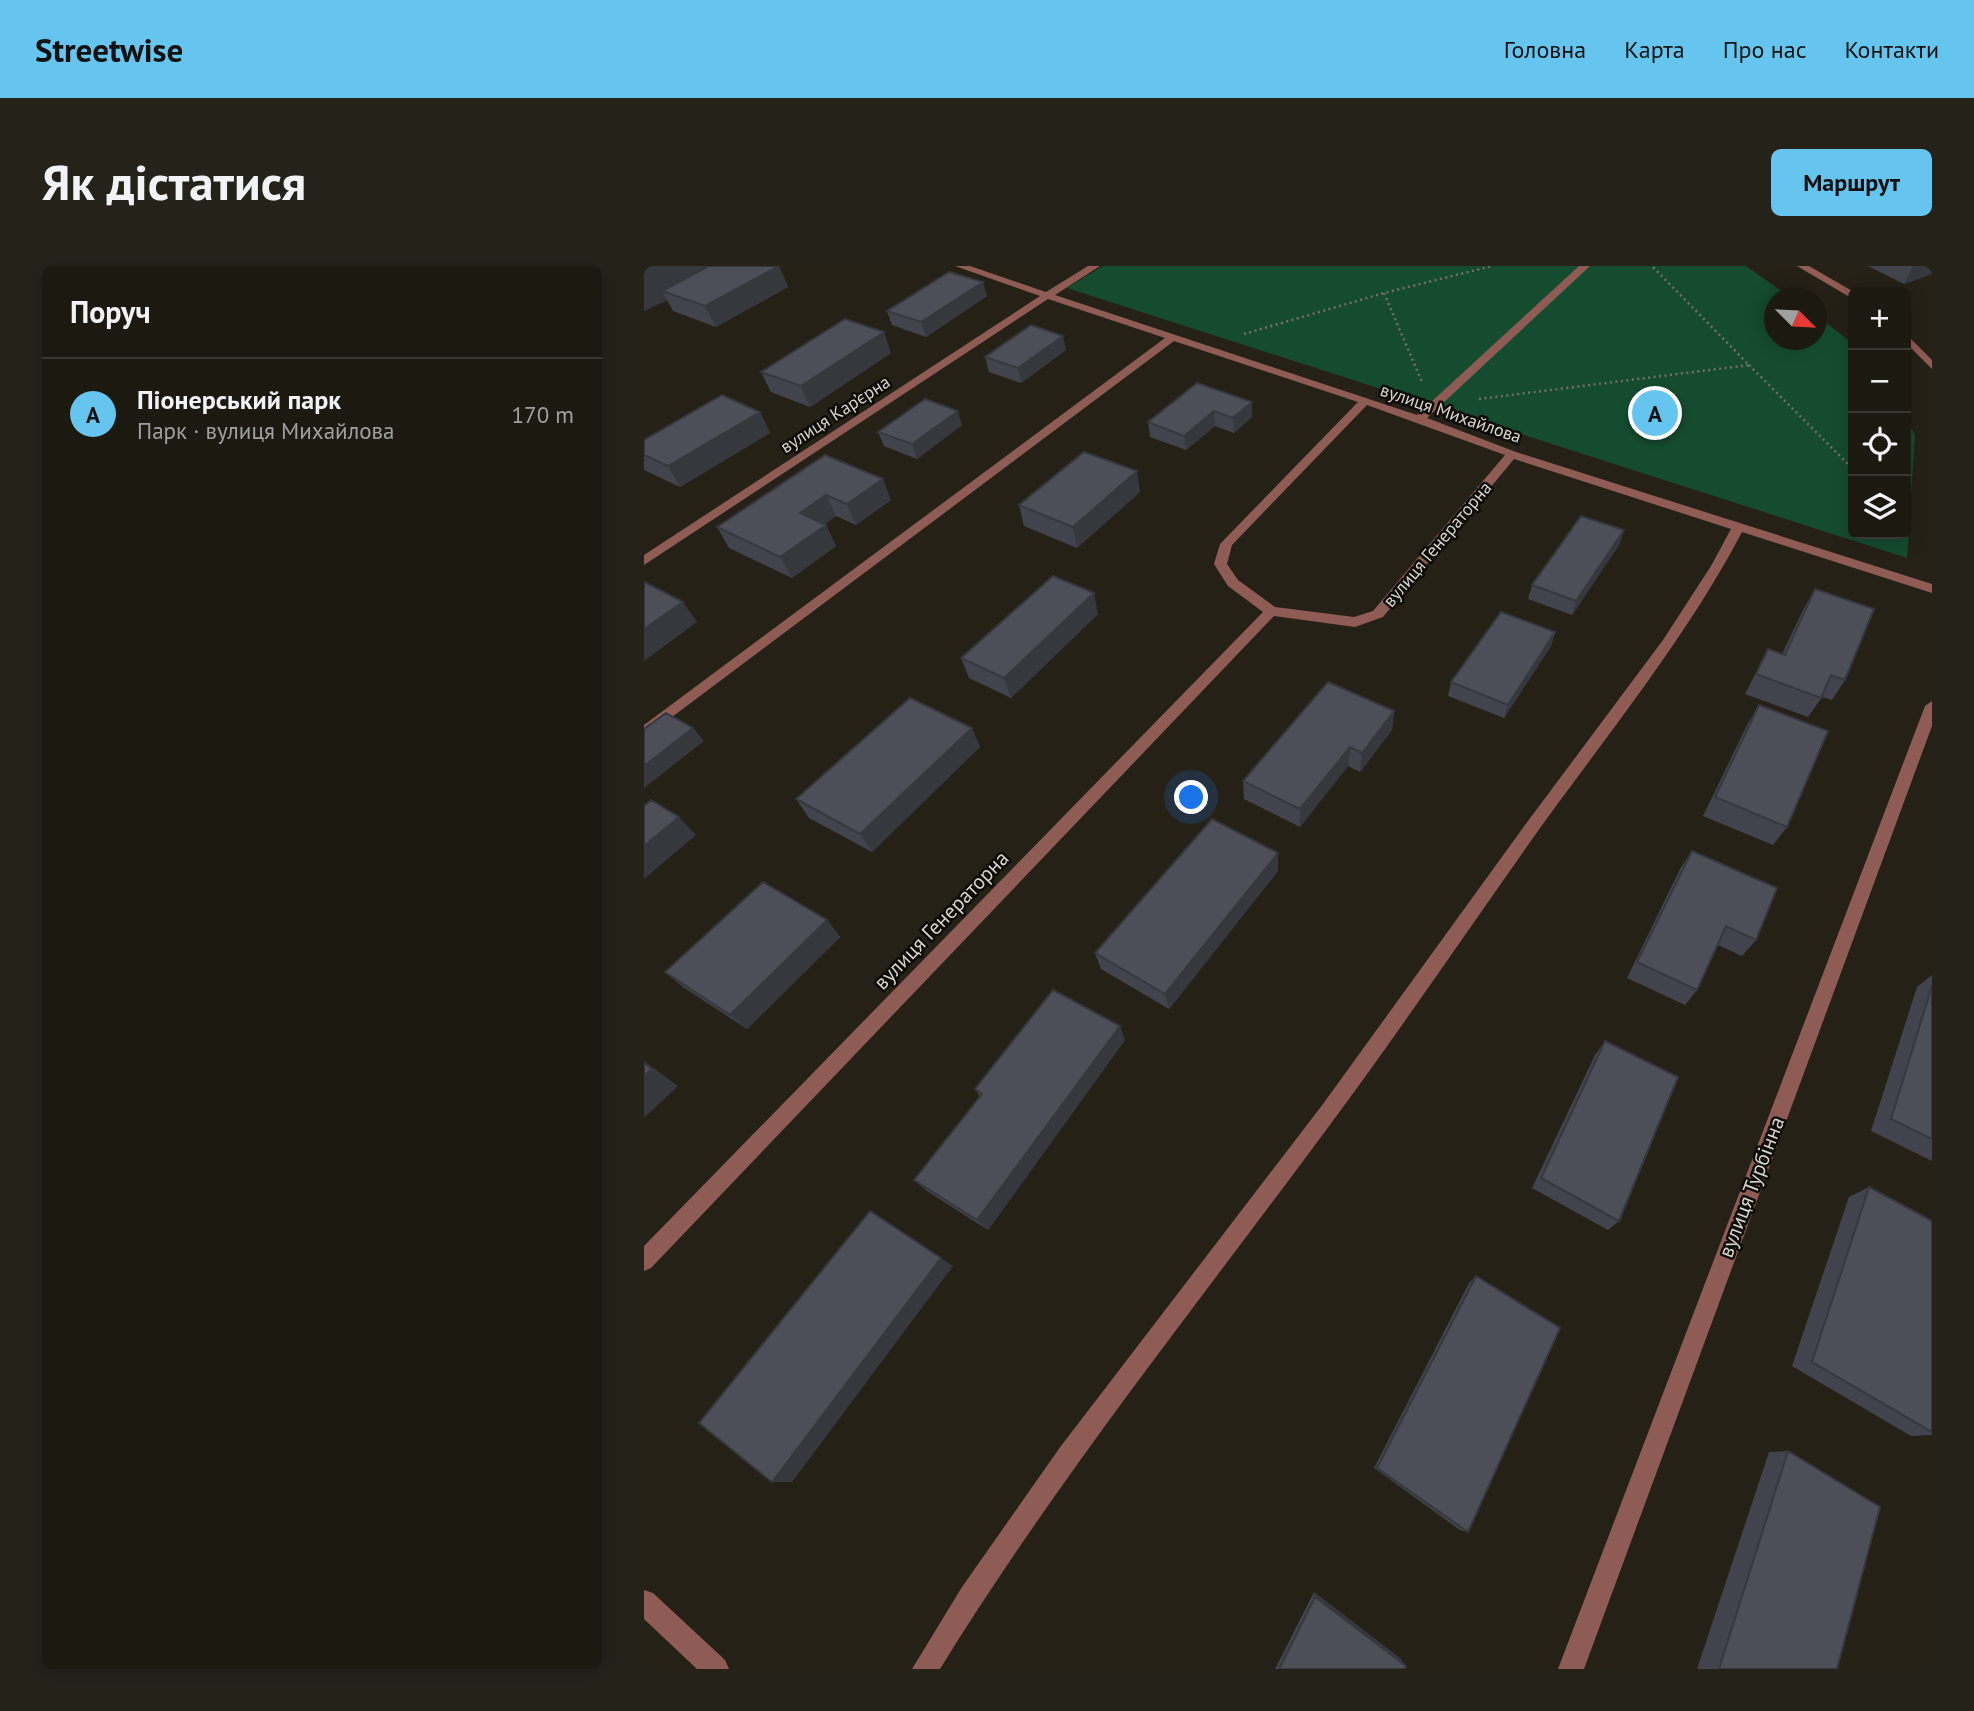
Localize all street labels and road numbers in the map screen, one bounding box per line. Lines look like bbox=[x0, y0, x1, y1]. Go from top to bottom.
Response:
street label: вулиця Кар’єрна bbox=[776, 370, 894, 458]
street label: вулиця Михайлова bbox=[1377, 378, 1525, 448]
street label: вулиця Генераторна bbox=[1378, 477, 1496, 611]
street label: вулиця Генераторна bbox=[868, 845, 1014, 995]
street label: вулиця Турбінна bbox=[1712, 1113, 1790, 1261]

